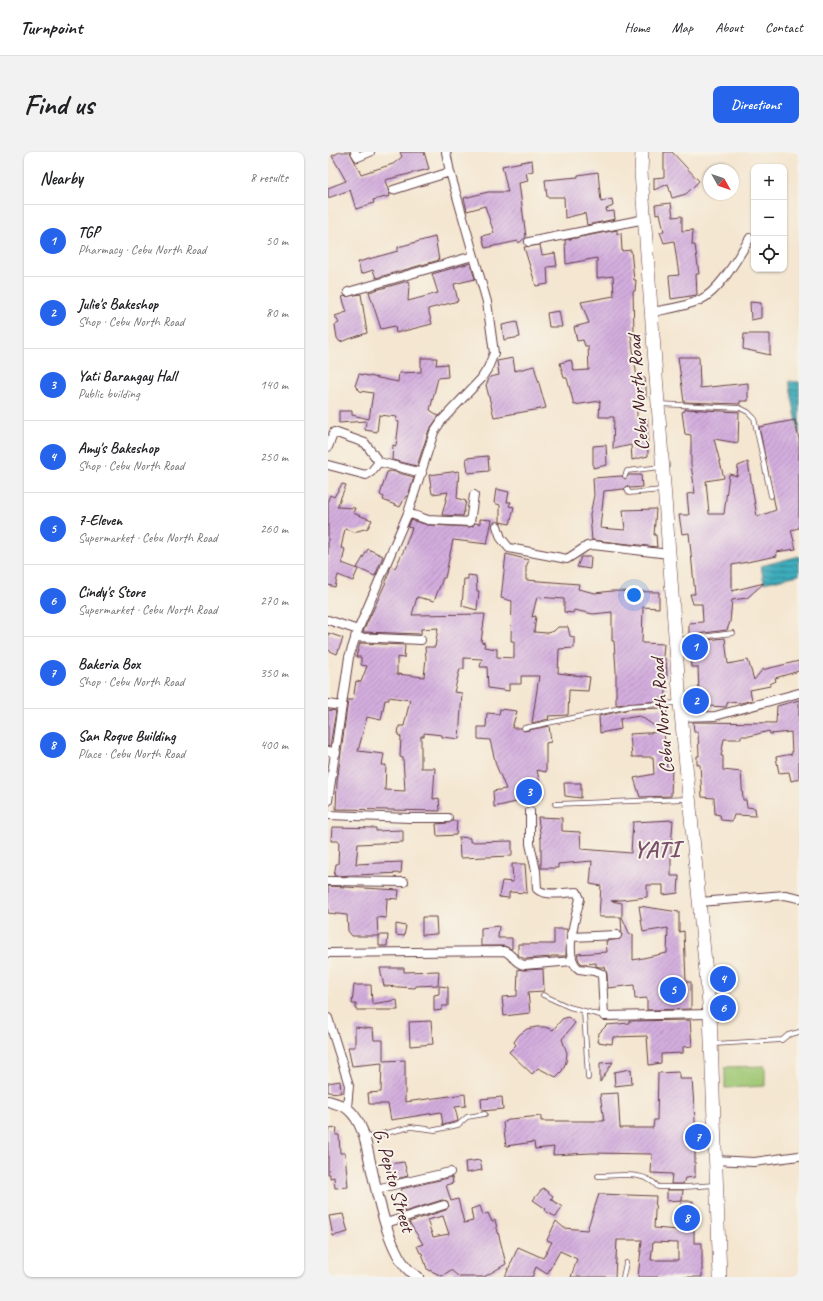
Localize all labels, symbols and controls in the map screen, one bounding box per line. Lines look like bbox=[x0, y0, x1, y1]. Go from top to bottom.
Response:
text: Turnpoint bbox=[20, 16, 82, 40]
text: Home bbox=[624, 19, 650, 36]
text: Map bbox=[672, 19, 693, 36]
text: About bbox=[715, 19, 743, 36]
text: Contact bbox=[765, 19, 803, 36]
button: Directions bbox=[713, 86, 799, 123]
text: Find us bbox=[24, 87, 94, 122]
north arrow bbox=[703, 164, 739, 200]
map controls bbox=[751, 164, 787, 272]
button: + bbox=[751, 164, 787, 200]
text: Nearby bbox=[40, 168, 83, 189]
text: 8 results bbox=[250, 170, 288, 186]
button: − bbox=[751, 200, 787, 236]
text: TGP bbox=[78, 223, 100, 242]
text: 1 bbox=[50, 233, 56, 249]
text: 50 m bbox=[266, 233, 288, 249]
button: locate bbox=[751, 236, 787, 272]
text: Pharmacy · Cebu North Road bbox=[78, 242, 206, 258]
text: Julie's Bakeshop bbox=[78, 295, 158, 314]
text: 2 bbox=[50, 305, 56, 321]
text: 80 m bbox=[266, 305, 288, 321]
text: Shop · Cebu North Road bbox=[78, 314, 184, 330]
street label: Cebu North Road bbox=[621, 331, 655, 452]
text: Yati Barangay Hall bbox=[78, 367, 176, 386]
text: 3 bbox=[50, 377, 56, 393]
text: 140 m bbox=[260, 377, 288, 393]
text: Public building bbox=[78, 386, 140, 402]
text: Amy's Bakeshop bbox=[78, 439, 159, 458]
text: 4 bbox=[50, 449, 56, 465]
text: 250 m bbox=[260, 449, 288, 465]
text: Shop · Cebu North Road bbox=[78, 458, 184, 474]
text: 7-Eleven bbox=[78, 511, 122, 530]
text: 5 bbox=[50, 521, 56, 537]
text: 260 m bbox=[260, 521, 288, 537]
text: Supermarket · Cebu North Road bbox=[78, 530, 217, 546]
text: Cindy's Store bbox=[78, 583, 145, 602]
your location bbox=[624, 585, 644, 605]
text: 6 bbox=[50, 593, 56, 609]
text: 270 m bbox=[260, 593, 288, 609]
text: Supermarket · Cebu North Road bbox=[78, 602, 217, 618]
pin: 1 bbox=[682, 632, 708, 662]
street label: Cebu North Road bbox=[644, 654, 680, 775]
text: Bakeria Box bbox=[78, 655, 140, 674]
text: 7 bbox=[50, 665, 56, 681]
text: 350 m bbox=[260, 665, 288, 681]
text: Shop · Cebu North Road bbox=[78, 674, 184, 690]
pin: 2 bbox=[683, 686, 709, 716]
text: San Roque Building bbox=[78, 727, 176, 746]
text: 8 bbox=[50, 737, 56, 753]
text: 400 m bbox=[260, 737, 288, 753]
text: Place · Cebu North Road bbox=[78, 746, 185, 762]
pin: 3 bbox=[516, 777, 542, 807]
district label: YATI bbox=[634, 834, 685, 864]
pin: 4 bbox=[710, 964, 736, 994]
pin: 5 bbox=[660, 975, 686, 1005]
pin: 6 bbox=[710, 993, 736, 1023]
pin: 7 bbox=[685, 1122, 711, 1152]
street label: G. Pepito Street bbox=[367, 1125, 421, 1237]
pin: 8 bbox=[674, 1203, 700, 1233]

